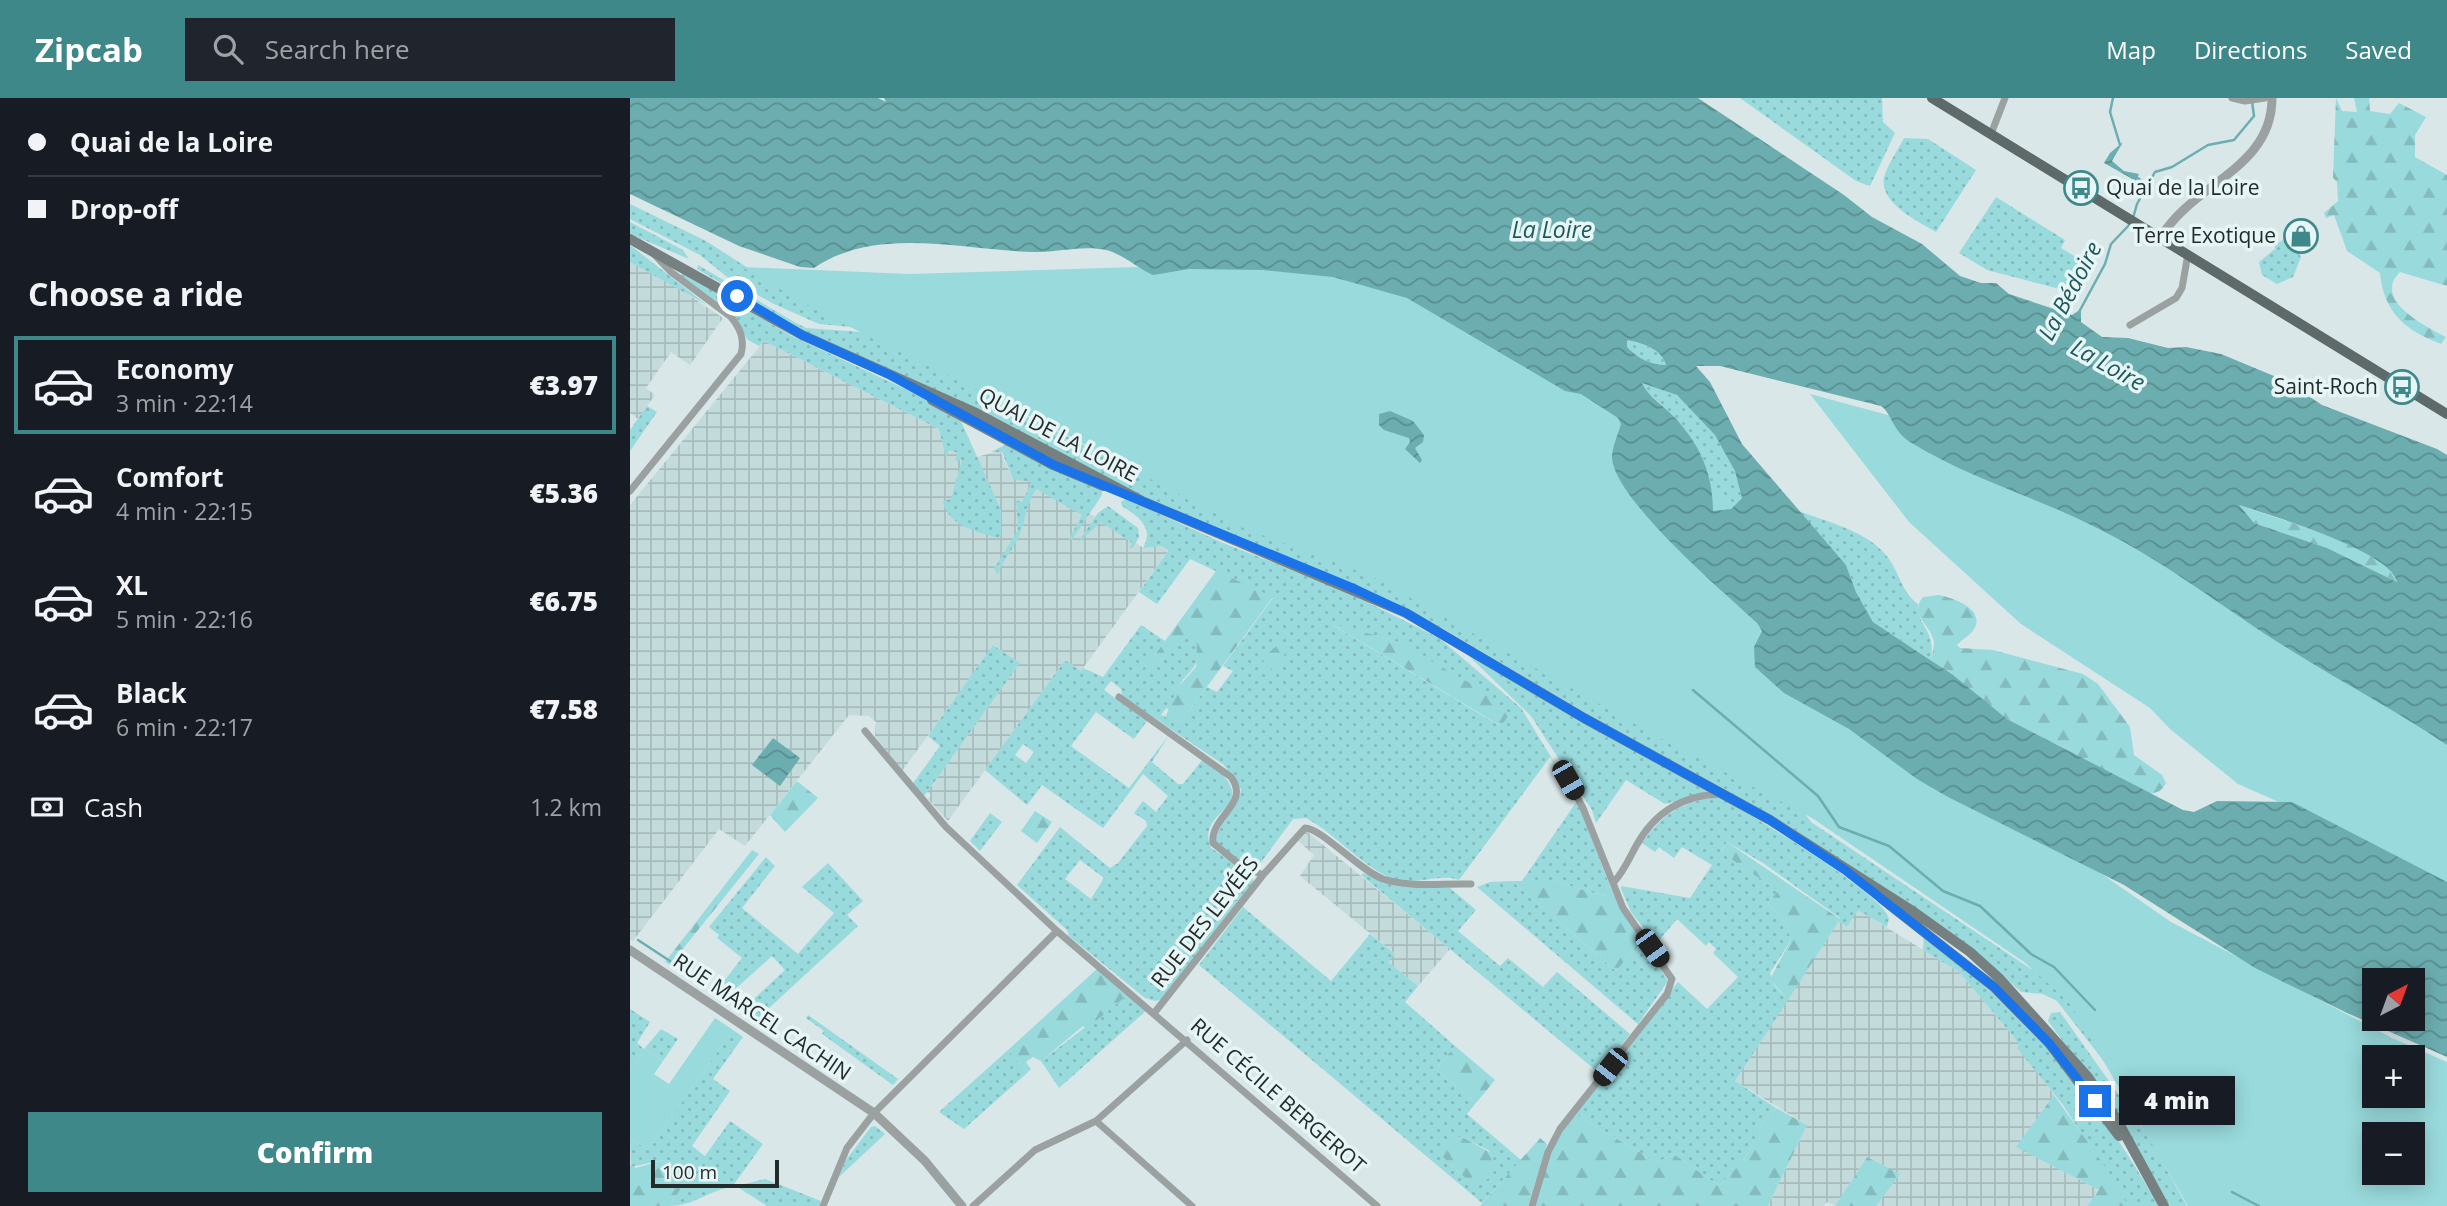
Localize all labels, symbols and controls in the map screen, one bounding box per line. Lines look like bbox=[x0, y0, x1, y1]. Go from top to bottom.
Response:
search box bbox=[185, 18, 675, 81]
text: Zipcab bbox=[35, 27, 143, 72]
icon: search bbox=[209, 30, 247, 68]
text: Search here bbox=[265, 31, 410, 67]
text: Map bbox=[2106, 33, 2156, 66]
text: Directions bbox=[2194, 33, 2307, 66]
text: Saved bbox=[2345, 33, 2412, 66]
text: Quai de la Loire bbox=[70, 124, 273, 160]
bus stop icon: Quai de la Loire bbox=[2062, 169, 2100, 207]
place label: Quai de la Loire bbox=[2106, 173, 2259, 201]
text: Drop-off bbox=[70, 191, 178, 227]
water label: La Loire bbox=[1512, 213, 1592, 245]
shop icon: Terre Exotique bbox=[2282, 217, 2320, 255]
place label: Terre Exotique bbox=[2133, 221, 2276, 249]
water label: La Bédoire bbox=[2030, 235, 2109, 346]
text: Choose a ride bbox=[28, 272, 243, 315]
route start bbox=[721, 280, 753, 312]
water label: La Loire bbox=[2066, 331, 2151, 398]
text: Economy bbox=[116, 351, 234, 387]
icon: car bbox=[32, 354, 95, 417]
text: €3.97 bbox=[530, 367, 598, 403]
bus stop icon: Saint-Roch bbox=[2383, 368, 2421, 406]
place label: Saint-Roch bbox=[2274, 372, 2378, 400]
street label: QUAI DE LA LOIRE bbox=[974, 380, 1143, 488]
text: 3 min · 22:14 bbox=[116, 387, 253, 419]
text: Comfort bbox=[116, 459, 223, 495]
icon: car bbox=[32, 462, 95, 525]
text: €5.36 bbox=[530, 475, 598, 511]
text: 4 min · 22:15 bbox=[116, 495, 253, 527]
text: XL bbox=[116, 567, 148, 603]
icon: car bbox=[32, 570, 95, 633]
text: €6.75 bbox=[530, 583, 598, 619]
text: 5 min · 22:16 bbox=[116, 603, 253, 635]
text: Black bbox=[116, 675, 187, 711]
icon: car bbox=[32, 678, 95, 741]
text: €7.58 bbox=[530, 691, 598, 727]
text: 6 min · 22:17 bbox=[116, 711, 253, 743]
car bbox=[1549, 757, 1588, 803]
icon: cash bbox=[28, 788, 66, 826]
text: Cash bbox=[84, 789, 143, 825]
text: 1.2 km bbox=[530, 791, 602, 823]
street label: RUE DES LEVÉES bbox=[1144, 850, 1264, 993]
car bbox=[1632, 925, 1673, 971]
street label: RUE MARCEL CACHIN bbox=[668, 946, 857, 1086]
north arrow bbox=[2362, 968, 2426, 1031]
map controls bbox=[2362, 968, 2425, 1185]
street label: RUE CÉCILE BERGEROT bbox=[1185, 1011, 1372, 1179]
car bbox=[1589, 1044, 1632, 1090]
button: + bbox=[2362, 1045, 2425, 1108]
callout: 4 min bbox=[2120, 1076, 2235, 1126]
text: 4 min bbox=[2144, 1084, 2210, 1116]
route end bbox=[2079, 1085, 2111, 1117]
button: Confirm bbox=[28, 1112, 602, 1192]
button: − bbox=[2362, 1122, 2425, 1185]
scale bar bbox=[651, 1157, 779, 1189]
text: 100 m bbox=[662, 1159, 717, 1185]

